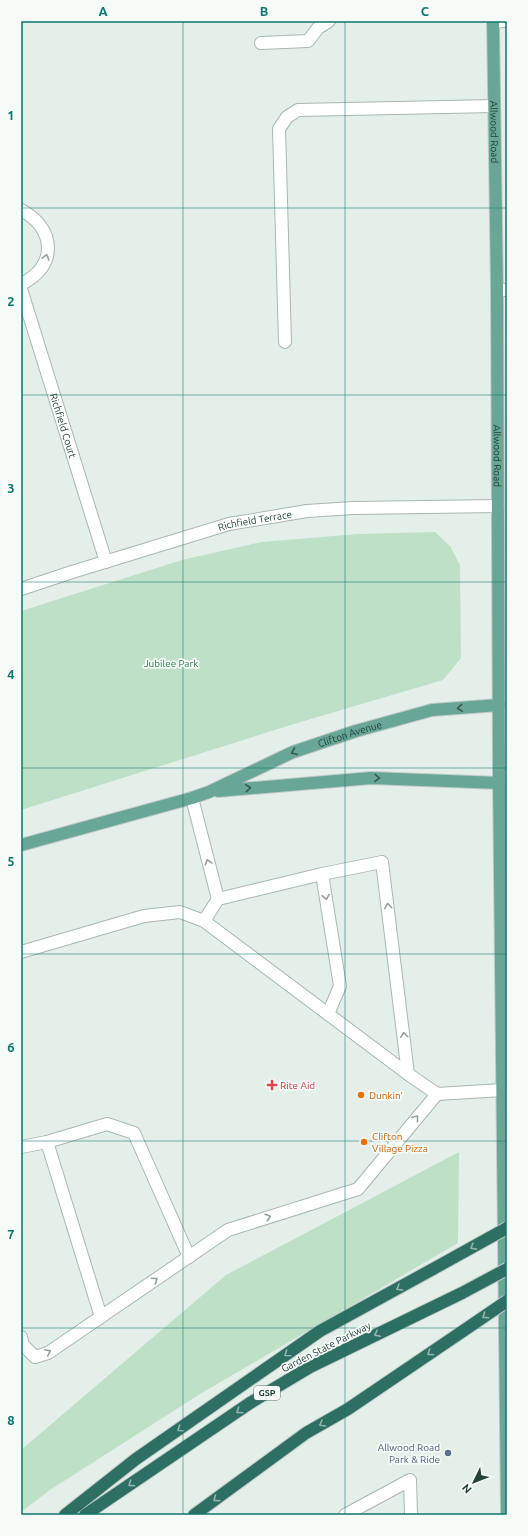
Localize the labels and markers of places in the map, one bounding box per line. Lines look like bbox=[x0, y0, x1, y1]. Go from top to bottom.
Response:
marker: Rite Aid bbox=[267, 1080, 277, 1090]
place label: Rite Aid bbox=[280, 1080, 315, 1091]
marker: Dunkin' bbox=[356, 1090, 366, 1100]
place label: Dunkin' bbox=[369, 1090, 403, 1101]
place label: Clifton Village Pizza bbox=[372, 1131, 428, 1154]
marker: Clifton Village Pizza bbox=[359, 1137, 369, 1147]
place label: Allwood Road Park & Ride bbox=[378, 1442, 440, 1465]
marker: Allwood Road Park & Ride bbox=[443, 1448, 453, 1458]

